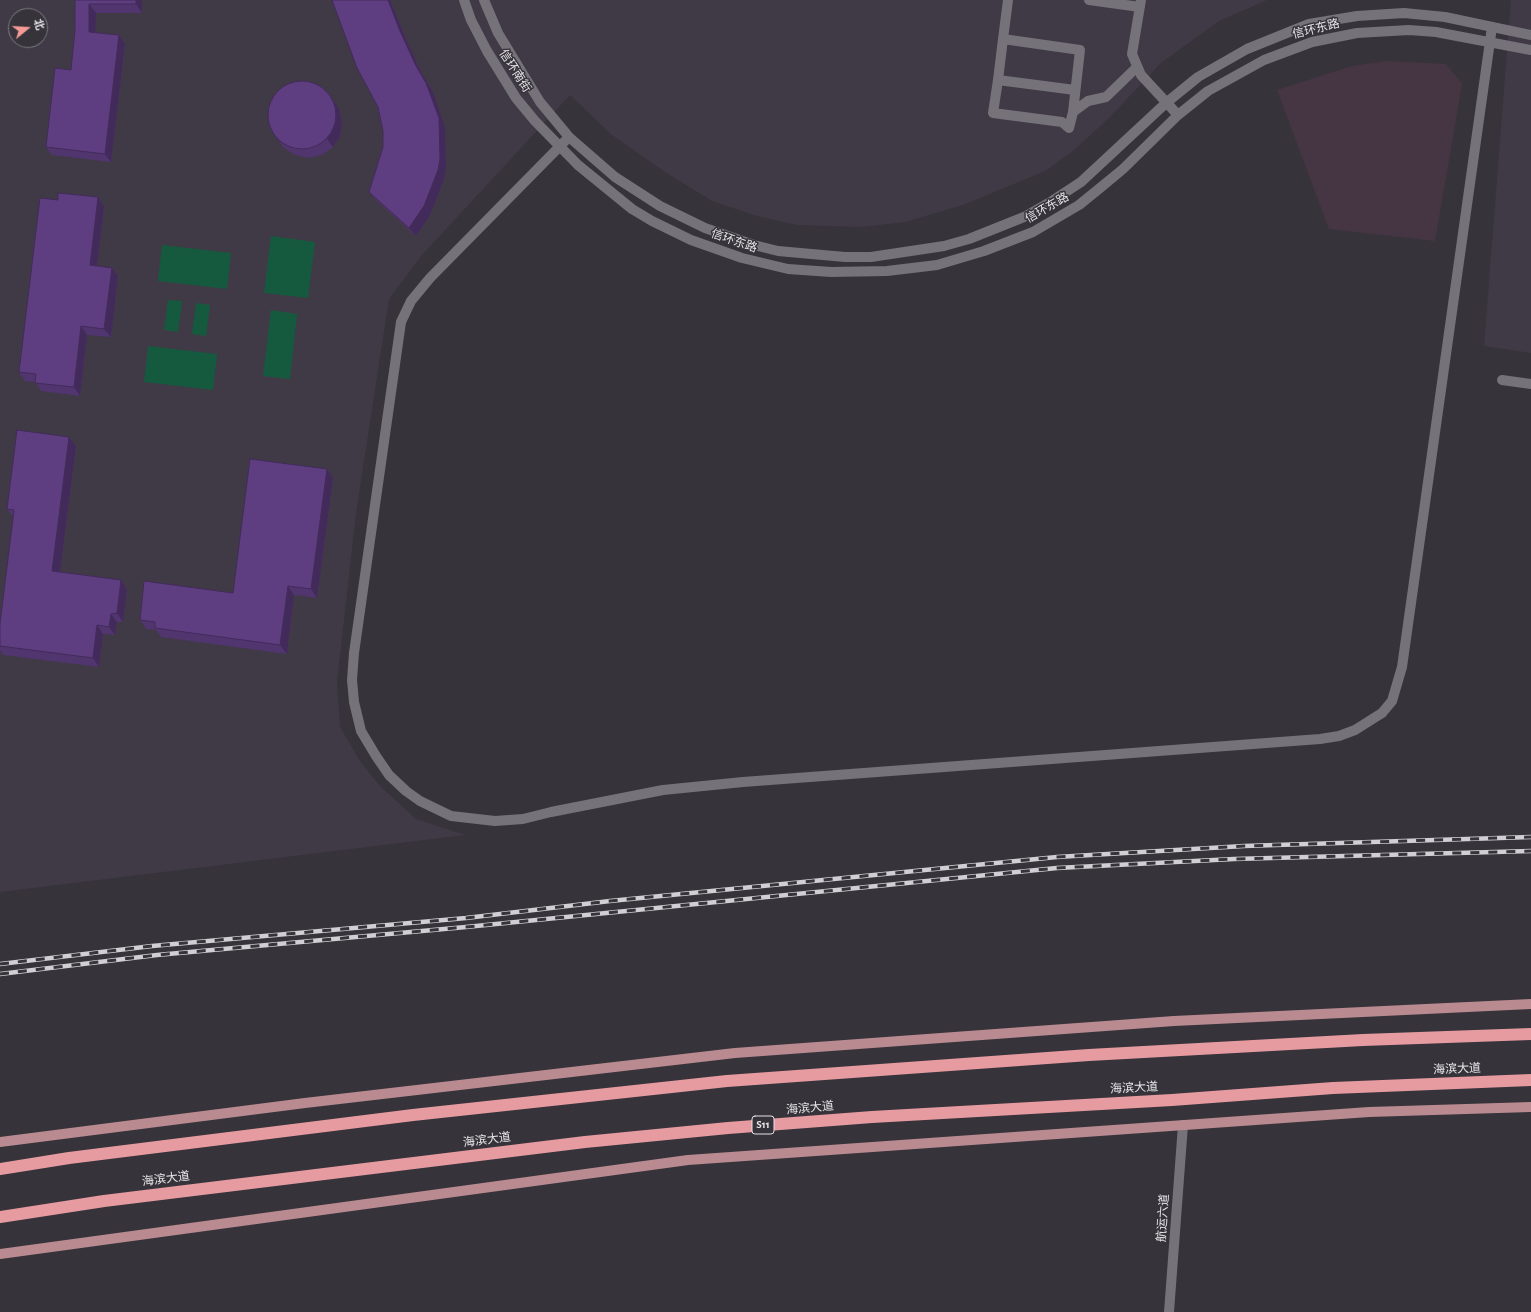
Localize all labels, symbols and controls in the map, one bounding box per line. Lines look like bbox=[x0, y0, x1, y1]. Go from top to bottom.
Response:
north arrow bbox=[8, 8, 48, 48]
street label: 信环东路 bbox=[1291, 16, 1341, 42]
text: 北 bbox=[32, 18, 46, 31]
street label: 信环南街 bbox=[496, 47, 534, 95]
street label: 信环东路 bbox=[1023, 190, 1071, 226]
street label: 信环东路 bbox=[709, 226, 759, 256]
street label: 海滨大道 bbox=[1433, 1061, 1481, 1077]
street label: 海滨大道 bbox=[1110, 1080, 1158, 1096]
street label: 海滨大道 bbox=[785, 1099, 835, 1117]
road number: S11 bbox=[752, 1116, 774, 1134]
street label: 海滨大道 bbox=[462, 1130, 512, 1150]
street label: 海滨大道 bbox=[141, 1169, 191, 1189]
street label: 航运六道 bbox=[1154, 1194, 1172, 1242]

